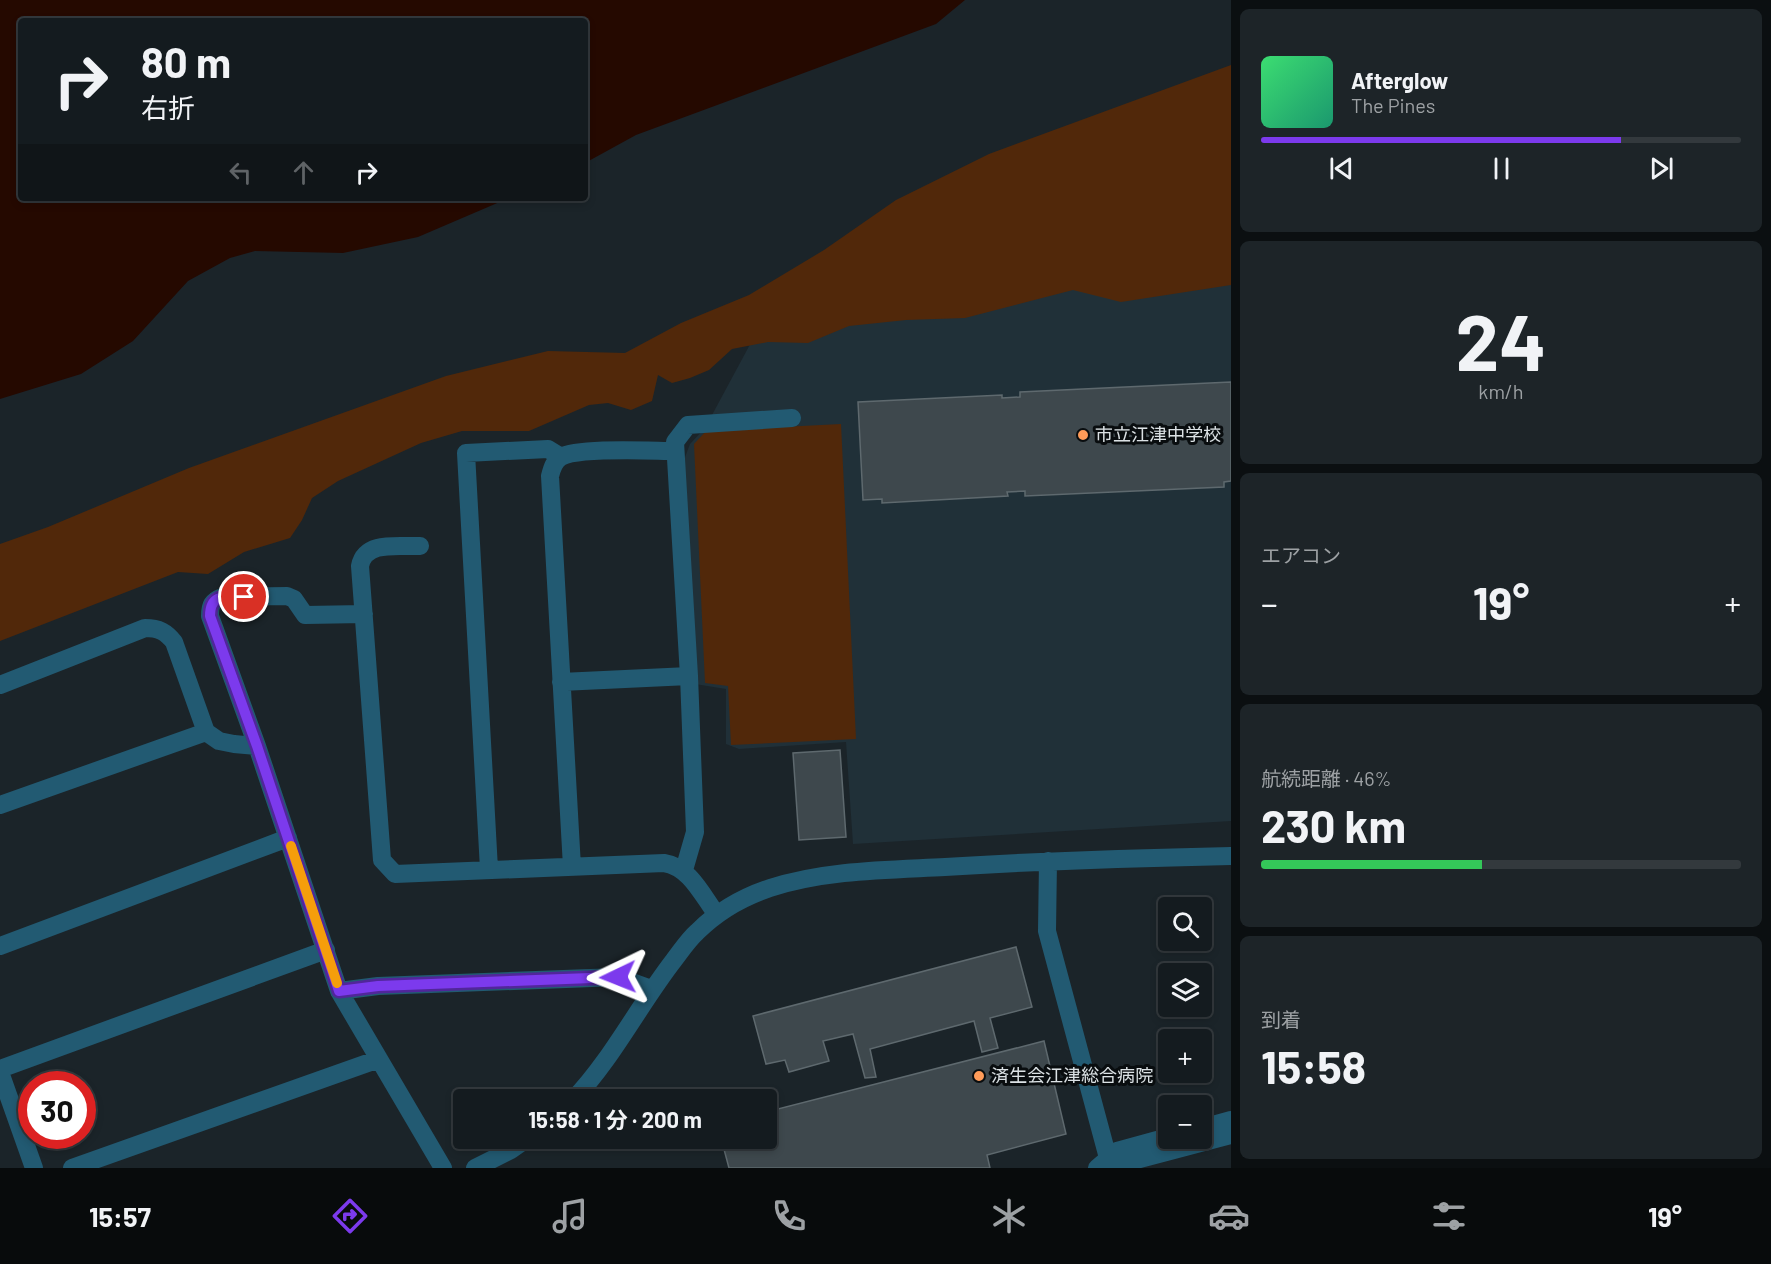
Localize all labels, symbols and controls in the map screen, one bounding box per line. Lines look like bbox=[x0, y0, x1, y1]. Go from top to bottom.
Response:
text: 80 m bbox=[141, 36, 231, 86]
icon: right bbox=[42, 42, 120, 120]
text: Afterglow bbox=[1351, 67, 1448, 93]
text: 右折 bbox=[141, 91, 195, 123]
text: The Pines bbox=[1351, 93, 1435, 117]
icon: previous bbox=[1325, 152, 1358, 185]
icon: pause bbox=[1485, 152, 1518, 185]
icon: next bbox=[1645, 152, 1678, 185]
icon: left bbox=[224, 156, 257, 189]
icon: ahead bbox=[287, 156, 320, 189]
icon: right bbox=[350, 156, 383, 189]
text: 24 bbox=[1456, 293, 1546, 387]
text: km/h bbox=[1478, 379, 1524, 403]
place label: 市立江津中学校 bbox=[1095, 423, 1221, 445]
marker: 市立江津中学校 bbox=[1076, 428, 1090, 442]
text: エアコン bbox=[1261, 543, 1341, 567]
pin bbox=[218, 571, 269, 622]
text: 19° bbox=[1473, 575, 1529, 629]
icon: arrive bbox=[227, 580, 260, 613]
text: − bbox=[1261, 583, 1278, 623]
text: + bbox=[1725, 583, 1741, 623]
text: 航続距離 · 46% bbox=[1261, 766, 1391, 790]
text: 230 km bbox=[1261, 798, 1406, 852]
map controls bbox=[1158, 897, 1212, 1149]
button: search bbox=[1158, 897, 1212, 951]
position arrow bbox=[586, 945, 650, 1009]
button: layers bbox=[1158, 963, 1212, 1017]
text: 到着 bbox=[1261, 1007, 1301, 1031]
button: + bbox=[1158, 1029, 1212, 1083]
text: 15:58 bbox=[1261, 1039, 1366, 1093]
place label: 済生会江津総合病院 bbox=[991, 1064, 1153, 1086]
marker: 済生会江津総合病院 bbox=[972, 1069, 986, 1083]
speed limit sign: 30 bbox=[18, 1071, 96, 1149]
button: − bbox=[1158, 1095, 1212, 1149]
text: 15:58 · 1 分 · 200 m bbox=[528, 1106, 702, 1132]
icon: directions bbox=[329, 1195, 371, 1237]
icon: music bbox=[549, 1195, 591, 1237]
icon: phone bbox=[768, 1195, 810, 1237]
icon: climate bbox=[988, 1195, 1030, 1237]
icon: car bbox=[1208, 1195, 1250, 1237]
icon: filters bbox=[1428, 1195, 1470, 1237]
text: 15:57 bbox=[89, 1200, 151, 1232]
text: 19° bbox=[1648, 1200, 1682, 1232]

